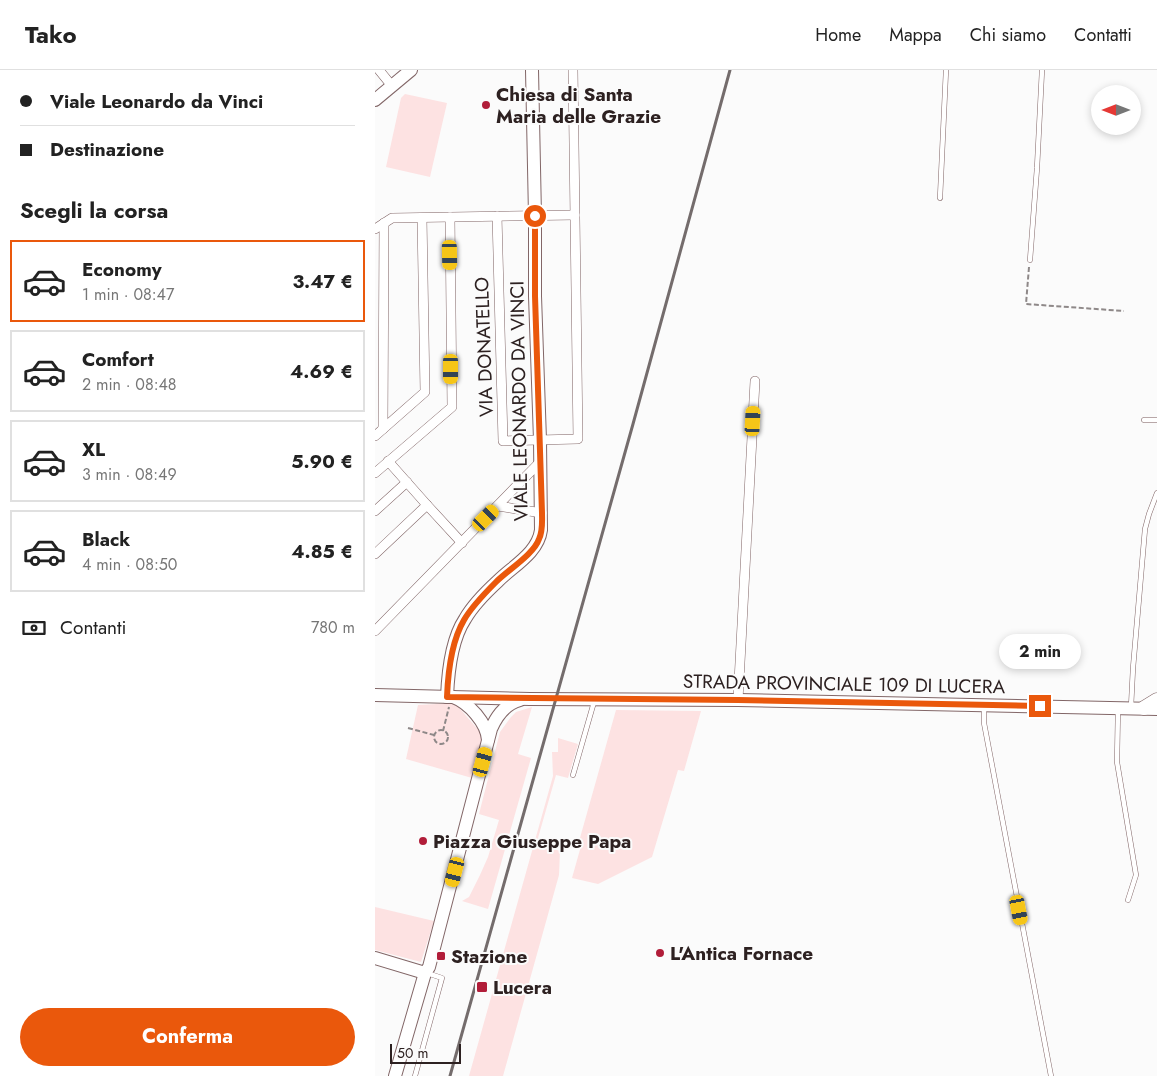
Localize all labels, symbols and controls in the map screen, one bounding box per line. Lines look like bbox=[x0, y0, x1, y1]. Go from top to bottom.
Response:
text: Tako bbox=[25, 17, 77, 52]
text: Home bbox=[815, 22, 861, 48]
text: Mappa bbox=[889, 22, 942, 48]
text: Chi siamo bbox=[970, 22, 1046, 48]
text: Contatti bbox=[1074, 22, 1132, 48]
place label: Chiesa di Santa Maria delle Grazie bbox=[496, 81, 661, 130]
north arrow bbox=[1091, 85, 1141, 135]
map controls bbox=[1091, 85, 1141, 135]
text: Viale Leonardo da Vinci bbox=[50, 88, 263, 115]
marker: Chiesa di Santa Maria delle Grazie bbox=[480, 99, 492, 111]
text: Destinazione bbox=[50, 136, 164, 163]
text: Scegli la corsa bbox=[20, 194, 168, 226]
route start bbox=[524, 205, 546, 227]
car bbox=[442, 240, 457, 270]
text: Economy bbox=[82, 256, 162, 283]
icon: car bbox=[22, 259, 67, 304]
text: 3.47 € bbox=[293, 268, 353, 295]
street label: VIA DONATELLO bbox=[468, 277, 500, 417]
street label: VIALE LEONARDO DA VINCI bbox=[503, 281, 535, 521]
text: 1 min · 08:47 bbox=[82, 283, 174, 306]
text: Comfort bbox=[82, 346, 154, 373]
icon: car bbox=[22, 349, 67, 394]
car bbox=[443, 354, 458, 384]
text: 4.69 € bbox=[290, 358, 353, 385]
text: 2 min · 08:48 bbox=[82, 373, 177, 396]
car bbox=[744, 406, 761, 436]
text: XL bbox=[82, 436, 105, 463]
icon: car bbox=[22, 439, 67, 484]
text: 5.90 € bbox=[291, 448, 353, 475]
text: 3 min · 08:49 bbox=[82, 463, 177, 486]
car bbox=[470, 502, 501, 534]
text: Black bbox=[82, 526, 130, 553]
icon: car bbox=[22, 529, 67, 574]
text: 4.85 € bbox=[291, 538, 353, 565]
text: 4 min · 08:50 bbox=[82, 553, 177, 576]
icon: cash bbox=[20, 614, 48, 642]
text: Contanti bbox=[60, 614, 127, 641]
text: 780 m bbox=[311, 616, 355, 639]
callout: 2 min bbox=[999, 634, 1081, 668]
text: 2 min bbox=[1019, 640, 1061, 663]
street label: STRADA PROVINCIALE 109 DI LUCERA bbox=[683, 668, 1006, 700]
route end bbox=[1029, 695, 1051, 717]
car bbox=[471, 746, 494, 778]
place label: Piazza Giuseppe Papa bbox=[433, 828, 631, 855]
marker: Piazza Giuseppe Papa bbox=[417, 835, 429, 847]
car bbox=[444, 856, 465, 888]
car bbox=[1008, 894, 1029, 926]
place label: L'Antica Fornace bbox=[670, 940, 813, 967]
place label: Stazione bbox=[451, 943, 527, 970]
marker: L'Antica Fornace bbox=[654, 947, 666, 959]
marker: Stazione bbox=[435, 950, 447, 962]
place label: Lucera bbox=[493, 974, 552, 1001]
marker: Lucera bbox=[475, 980, 489, 994]
button: Conferma bbox=[20, 1008, 355, 1066]
scale bar bbox=[390, 1041, 461, 1064]
text: 50 m bbox=[397, 1043, 428, 1063]

